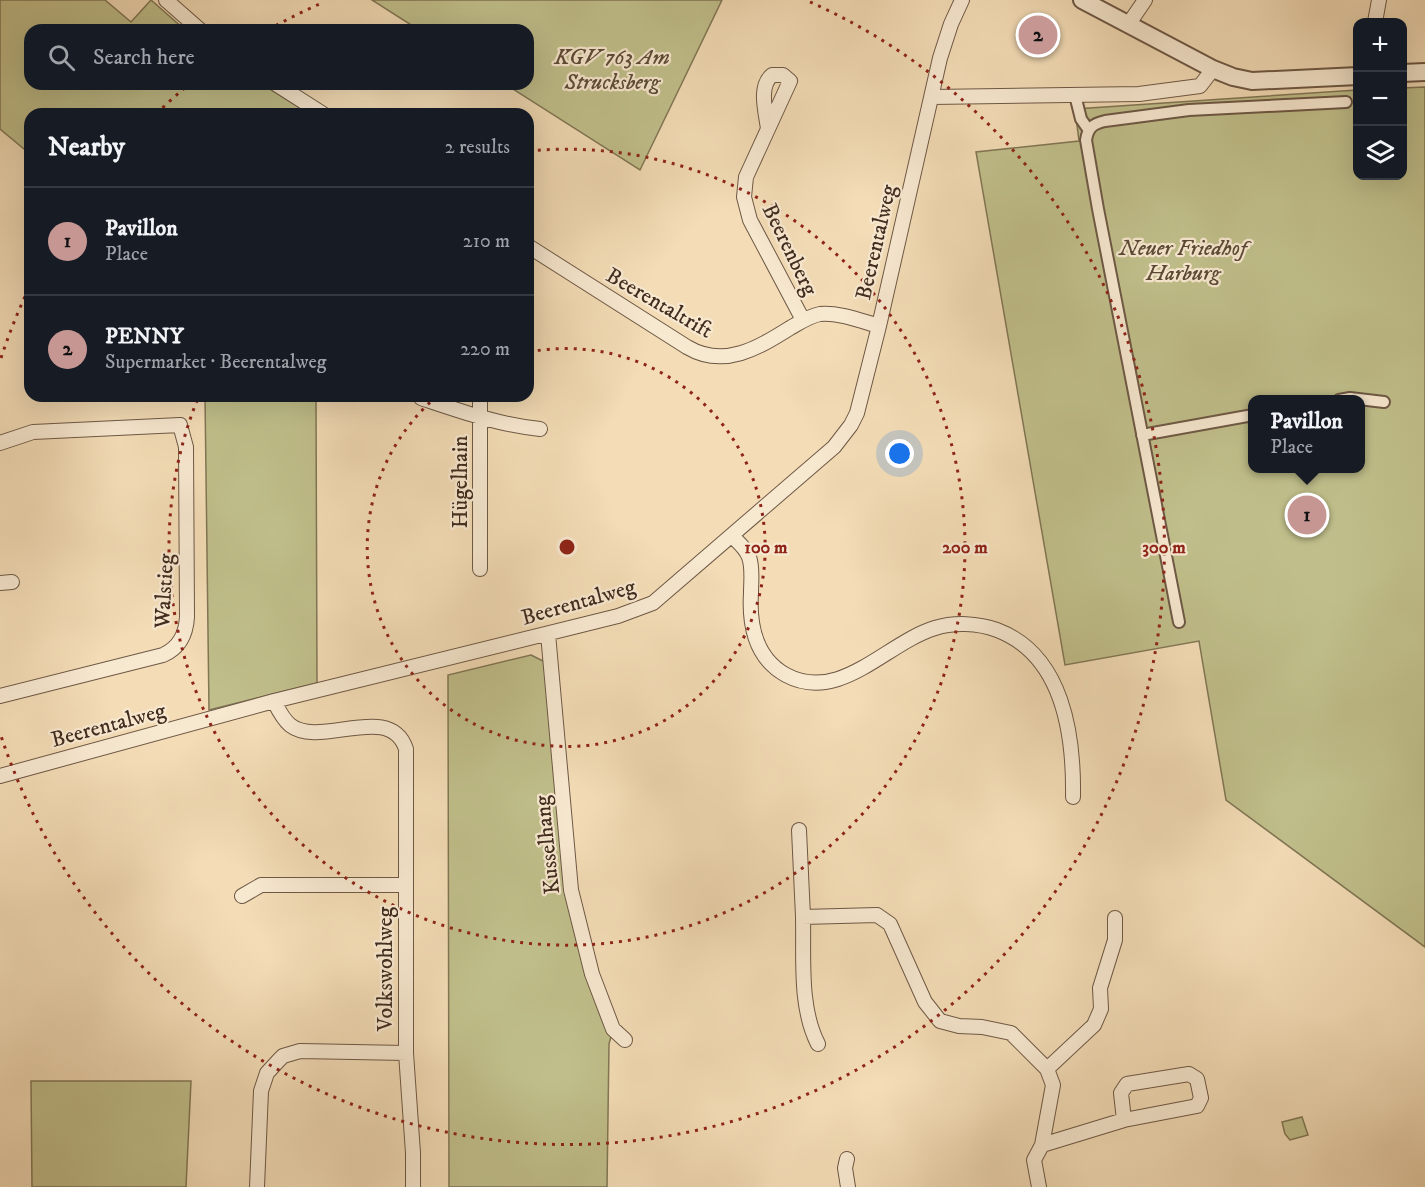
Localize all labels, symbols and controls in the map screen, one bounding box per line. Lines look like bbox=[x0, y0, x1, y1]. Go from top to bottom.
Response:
pin: 2 bbox=[1018, 12, 1058, 57]
map controls bbox=[1353, 18, 1407, 180]
button: + bbox=[1353, 18, 1407, 72]
search box bbox=[24, 24, 534, 90]
icon: search bbox=[45, 41, 78, 74]
text: Search here bbox=[93, 44, 195, 71]
park label: KGV 763 Am Strucksberg bbox=[553, 44, 670, 96]
button: − bbox=[1353, 72, 1407, 126]
button: layers bbox=[1353, 126, 1407, 180]
text: Nearby bbox=[48, 131, 125, 164]
text: 2 results bbox=[445, 135, 510, 160]
street label: Beerentalweg bbox=[850, 182, 903, 303]
street label: Beerenberg bbox=[756, 199, 824, 300]
text: Pavillon bbox=[105, 215, 178, 242]
text: 1 bbox=[64, 229, 71, 254]
text: 210 m bbox=[463, 229, 510, 254]
park label: Neuer Friedhof Harburg bbox=[1117, 235, 1252, 287]
text: Place bbox=[105, 242, 148, 267]
street label: Beerentaltrift bbox=[601, 262, 717, 345]
text: PENNY bbox=[105, 323, 184, 350]
text: 2 bbox=[63, 337, 72, 362]
text: 220 m bbox=[460, 337, 510, 362]
text: Supermarket · Beerentalweg bbox=[105, 350, 326, 375]
popup bbox=[1248, 395, 1365, 473]
text: Pavillon bbox=[1270, 408, 1343, 435]
street label: Hügelhain bbox=[447, 435, 474, 529]
text: Place bbox=[1270, 435, 1313, 460]
your location bbox=[885, 439, 914, 468]
pin: 1 bbox=[1288, 492, 1326, 538]
centre of rings bbox=[557, 537, 577, 557]
text: 100 m bbox=[744, 537, 788, 559]
text: 200 m bbox=[942, 537, 988, 559]
text: 300 m bbox=[1142, 537, 1186, 559]
street label: Walstieg bbox=[149, 553, 180, 630]
street label: Beerentalweg bbox=[518, 573, 639, 632]
street label: Beerentalweg bbox=[48, 697, 169, 754]
street label: Kusselhang bbox=[529, 794, 566, 896]
street label: Volkswohlweg bbox=[372, 906, 399, 1032]

